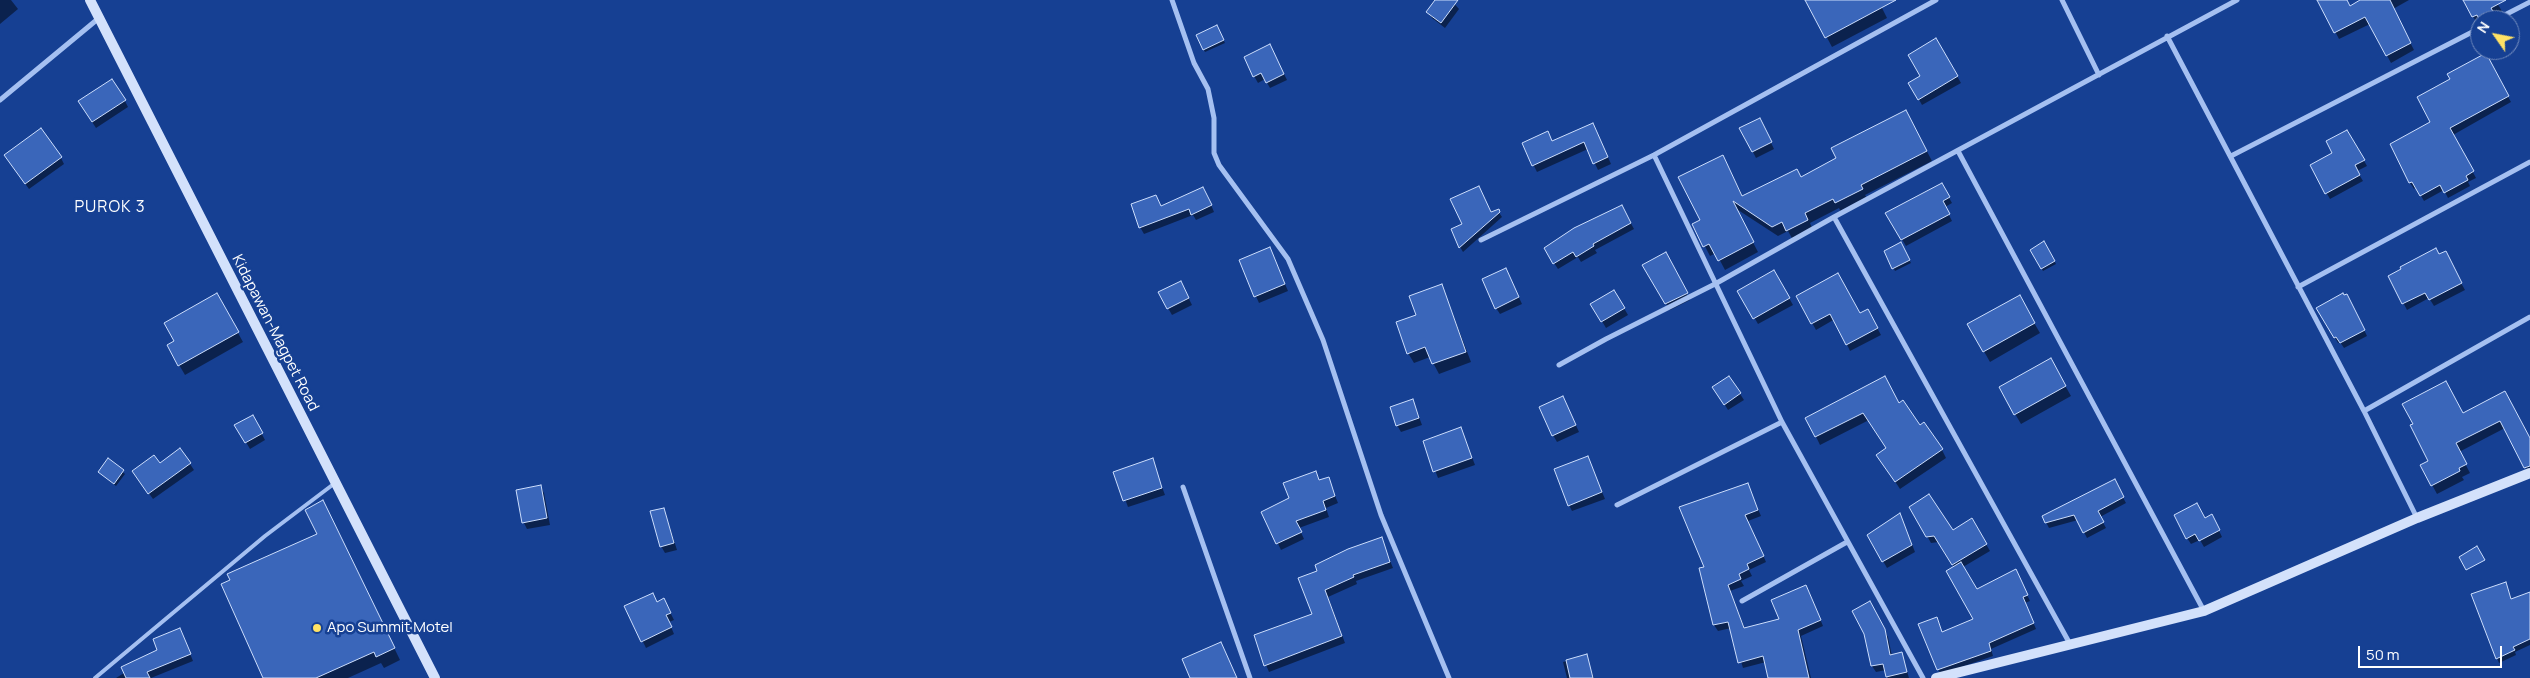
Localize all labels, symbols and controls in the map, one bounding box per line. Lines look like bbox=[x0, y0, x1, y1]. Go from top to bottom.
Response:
north arrow bbox=[2470, 10, 2520, 60]
text: N bbox=[2472, 18, 2494, 36]
district label: PUROK 3 bbox=[74, 198, 146, 218]
street label: Kidapawan-Magpet Road bbox=[228, 252, 322, 414]
place label: Apo Summit Motel bbox=[327, 619, 453, 637]
marker: Apo Summit Motel bbox=[311, 622, 323, 634]
scale bar bbox=[2360, 636, 2504, 668]
text: 50 m bbox=[2366, 644, 2400, 665]

